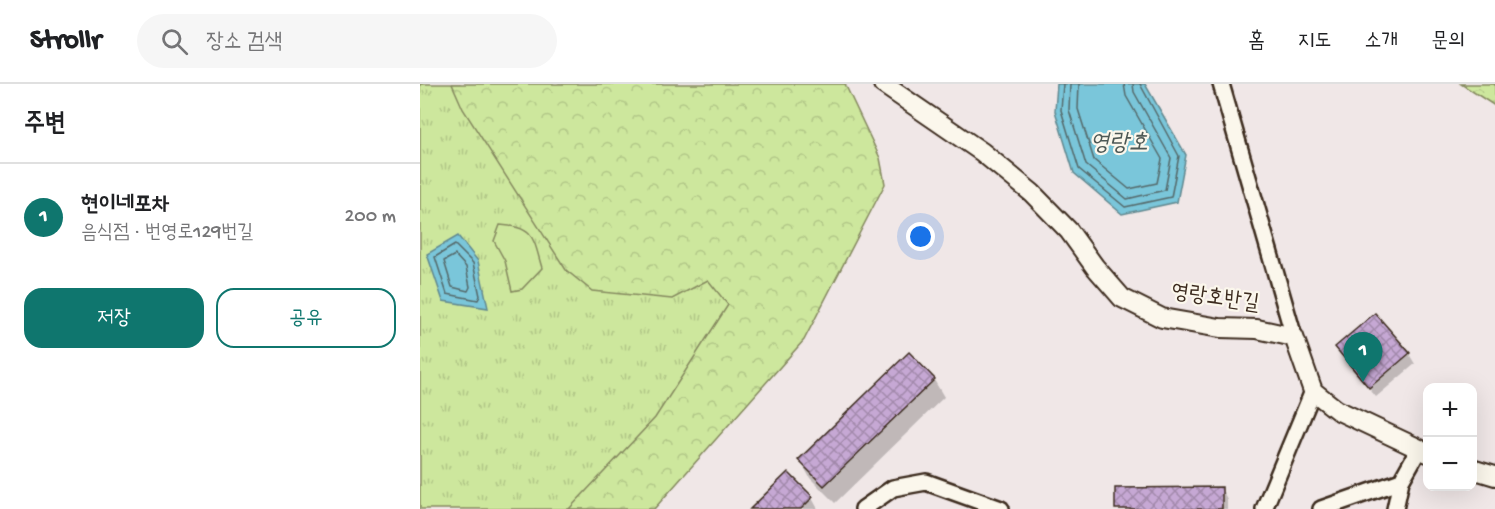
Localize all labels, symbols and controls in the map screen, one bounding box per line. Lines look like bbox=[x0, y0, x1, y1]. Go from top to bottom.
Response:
search box bbox=[137, 14, 557, 68]
text: Strollr bbox=[30, 25, 101, 58]
icon: search bbox=[158, 25, 191, 58]
text: 장소 검색 bbox=[206, 30, 282, 56]
text: 홈 bbox=[1248, 30, 1265, 55]
text: 지도 bbox=[1298, 30, 1331, 55]
text: 소개 bbox=[1364, 30, 1398, 55]
text: 문의 bbox=[1431, 30, 1465, 55]
text: 주변 bbox=[24, 110, 66, 141]
water label: 영랑호 bbox=[1090, 130, 1148, 159]
text: 현이네포차 bbox=[81, 193, 170, 219]
text: 1 bbox=[39, 206, 48, 229]
text: 200 m bbox=[345, 206, 396, 229]
text: 음식점 · 번영로129번길 bbox=[81, 222, 253, 245]
your location bbox=[906, 222, 935, 251]
street label: 영랑호반길 bbox=[1169, 280, 1261, 318]
button: 저장 bbox=[24, 288, 204, 348]
button: 공유 bbox=[216, 288, 396, 348]
pin: 1 bbox=[1344, 332, 1382, 382]
map controls bbox=[1423, 383, 1477, 491]
button: + bbox=[1423, 383, 1477, 437]
button: − bbox=[1423, 437, 1477, 491]

